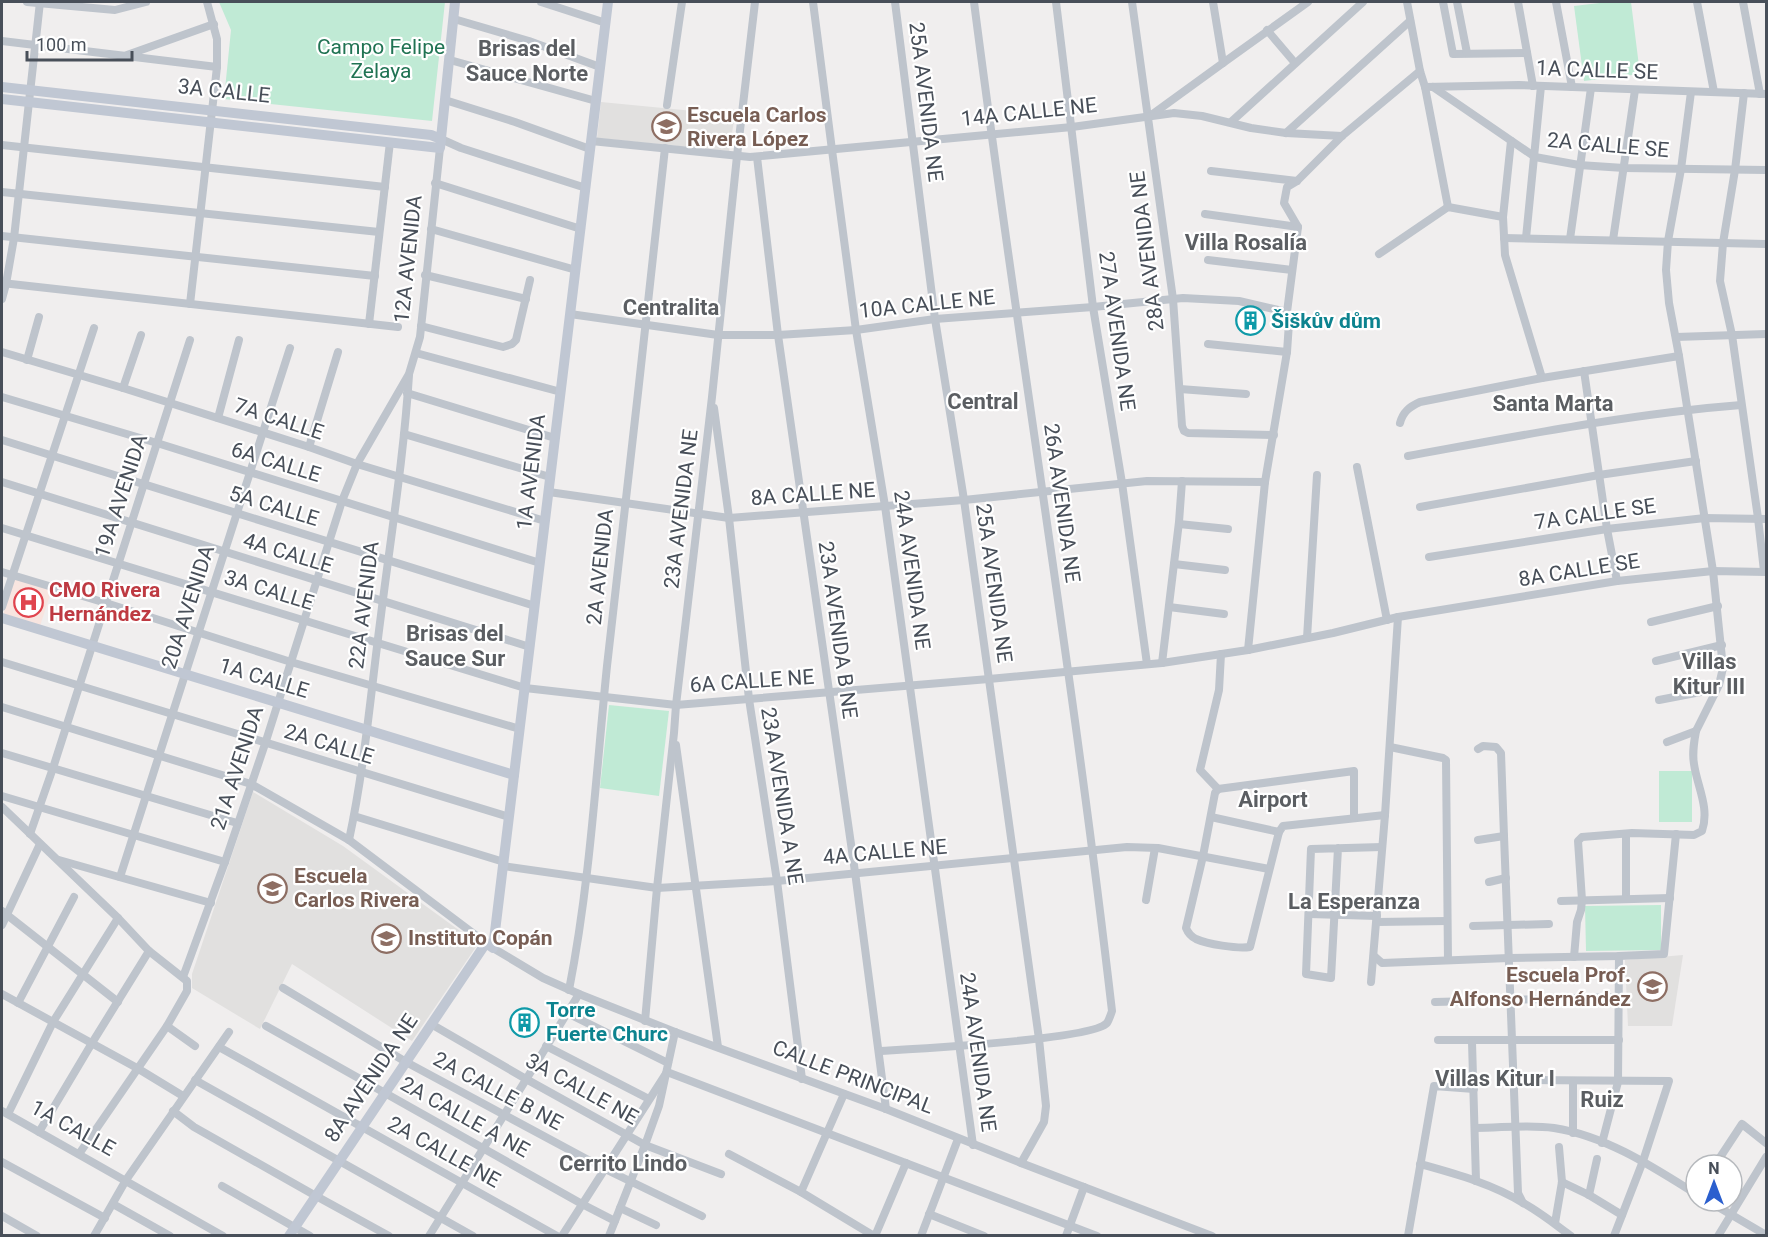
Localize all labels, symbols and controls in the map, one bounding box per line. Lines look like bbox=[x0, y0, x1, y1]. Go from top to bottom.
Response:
street label: 25A AVENIDA NE bbox=[904, 21, 948, 183]
scale bar bbox=[27, 24, 132, 62]
text: 100 m bbox=[36, 34, 87, 55]
park label: Campo Felipe Zelaya bbox=[317, 35, 445, 83]
district label: Brisas del Sauce Norte bbox=[466, 36, 588, 86]
street label: 1A CALLE SE bbox=[1535, 56, 1659, 84]
street label: 3A CALLE bbox=[177, 74, 271, 108]
street label: 14A CALLE NE bbox=[960, 93, 1098, 131]
place label: Escuela Carlos Rivera López bbox=[687, 103, 827, 151]
school or university icon: Escuela Carlos Rivera López bbox=[650, 111, 682, 143]
street label: 2A CALLE SE bbox=[1546, 128, 1670, 162]
street label: 28A AVENIDA NE bbox=[1125, 170, 1169, 332]
street label: 12A AVENIDA bbox=[389, 194, 427, 324]
district label: Villa Rosalía bbox=[1185, 230, 1307, 255]
street label: 27A AVENIDA NE bbox=[1094, 250, 1140, 412]
street label: 10A CALLE NE bbox=[858, 285, 996, 323]
district label: Centralita bbox=[623, 295, 719, 320]
building icon: Šiškův dům bbox=[1234, 305, 1266, 337]
place label: Šiškův dům bbox=[1271, 309, 1381, 333]
district label: Central bbox=[947, 389, 1019, 414]
district label: Santa Marta bbox=[1492, 391, 1614, 416]
street label: 7A CALLE bbox=[231, 393, 327, 445]
street label: 1A AVENIDA bbox=[512, 412, 550, 531]
street label: 26A AVENIDA NE bbox=[1039, 422, 1085, 584]
street label: 23A AVENIDA NE bbox=[659, 428, 703, 590]
street label: 19A AVENIDA bbox=[90, 431, 152, 561]
street label: 6A CALLE bbox=[228, 437, 324, 487]
street label: 8A CALLE NE bbox=[750, 478, 876, 510]
street label: 5A CALLE bbox=[226, 481, 322, 531]
street label: 24A AVENIDA NE bbox=[889, 489, 935, 651]
street label: 7A CALLE SE bbox=[1533, 494, 1657, 534]
street label: 25A AVENIDA NE bbox=[971, 502, 1017, 664]
street label: 2A AVENIDA bbox=[582, 507, 618, 626]
street label: 4A CALLE bbox=[240, 528, 336, 578]
street label: 22A AVENIDA bbox=[344, 539, 384, 670]
street label: 23A AVENIDA B NE bbox=[814, 540, 862, 720]
street label: 20A AVENIDA bbox=[157, 542, 219, 672]
street label: 8A CALLE SE bbox=[1517, 549, 1641, 591]
street label: 3A CALLE bbox=[221, 565, 317, 615]
place label: CMO Rivera Hernández bbox=[49, 578, 160, 626]
hospital icon: CMO Rivera Hernández bbox=[12, 586, 44, 618]
district label: Brisas del Sauce Sur bbox=[405, 621, 505, 671]
district label: Villas Kitur III bbox=[1673, 649, 1745, 699]
street label: 1A CALLE bbox=[216, 653, 312, 703]
street label: 6A CALLE NE bbox=[689, 665, 815, 697]
street label: 21A AVENIDA bbox=[206, 703, 268, 833]
street label: 23A AVENIDA A NE bbox=[756, 705, 808, 887]
street label: 2A CALLE bbox=[281, 719, 377, 769]
district label: Airport bbox=[1238, 787, 1308, 812]
street label: 4A CALLE NE bbox=[822, 835, 948, 869]
place label: Escuela Carlos Rivera bbox=[294, 864, 420, 912]
school or university icon: Escuela Carlos Rivera bbox=[257, 872, 289, 904]
district label: La Esperanza bbox=[1288, 889, 1420, 914]
school or university icon: Instituto Copán bbox=[371, 922, 403, 954]
place label: Instituto Copán bbox=[408, 926, 553, 950]
place label: Escuela Prof. Alfonso Hernández bbox=[1450, 963, 1631, 1011]
street label: 24A AVENIDA NE bbox=[955, 971, 1001, 1133]
school or university icon: Escuela Prof. Alfonso Hernández bbox=[1636, 971, 1668, 1003]
place label: Torre Fuerte Churc bbox=[546, 998, 668, 1046]
building icon: Torre Fuerte Churc bbox=[509, 1006, 541, 1038]
street label: 8A AVENIDA NE bbox=[319, 1010, 423, 1146]
street label: CALLE PRINCIPAL bbox=[769, 1035, 937, 1119]
street label: 2A CALLE B NE bbox=[429, 1047, 567, 1135]
street label: 3A CALLE NE bbox=[522, 1048, 642, 1130]
district label: Villas Kitur I bbox=[1435, 1066, 1555, 1091]
street label: 2A CALLE A NE bbox=[396, 1072, 534, 1162]
district label: Ruiz bbox=[1580, 1087, 1624, 1112]
street label: 1A CALLE bbox=[27, 1095, 119, 1161]
street label: 2A CALLE NE bbox=[384, 1111, 504, 1193]
district label: Cerrito Lindo bbox=[559, 1151, 687, 1176]
north arrow bbox=[1684, 1153, 1744, 1213]
text: N bbox=[1708, 1159, 1720, 1178]

